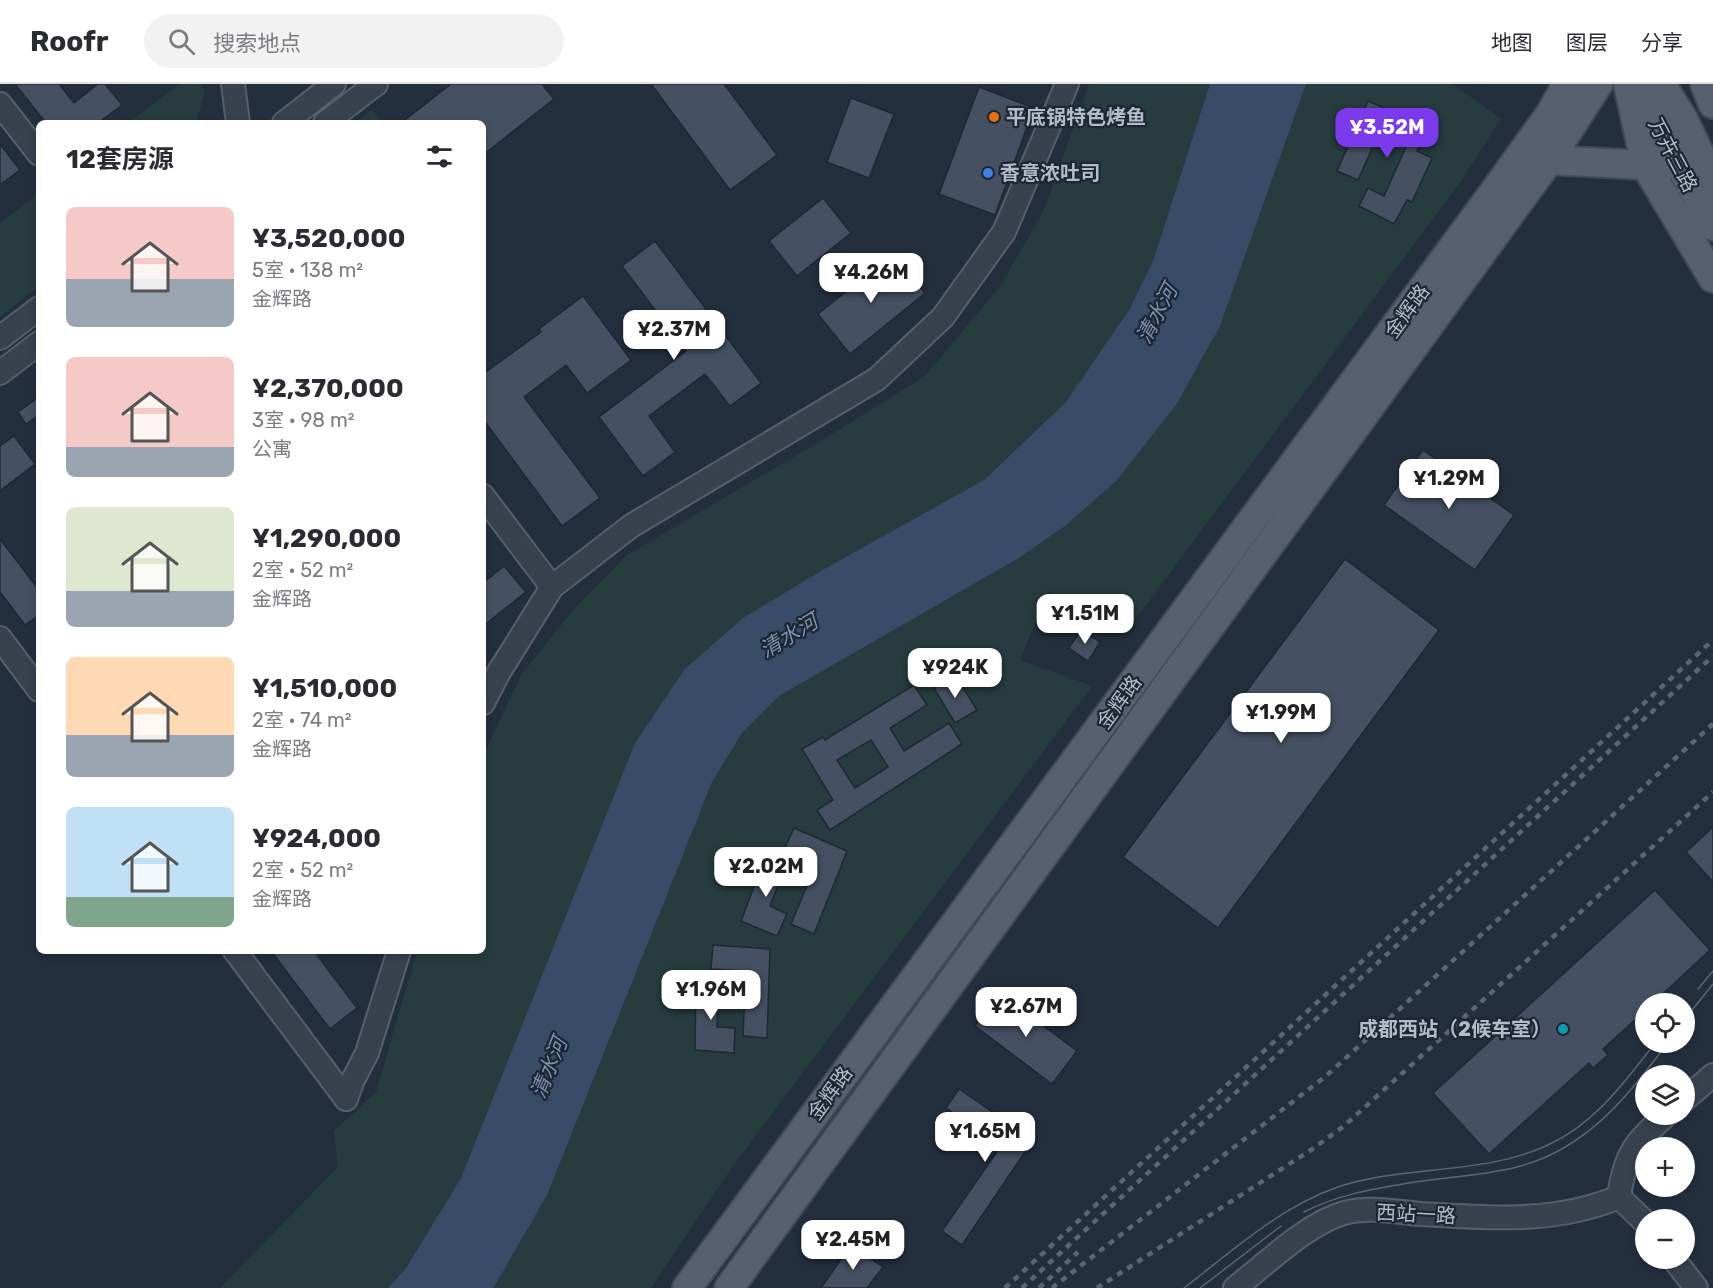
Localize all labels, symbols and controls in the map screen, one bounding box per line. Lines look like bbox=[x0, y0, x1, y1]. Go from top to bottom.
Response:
search box bbox=[144, 14, 564, 68]
text: Roofr bbox=[30, 25, 108, 58]
icon: search bbox=[165, 25, 198, 58]
text: 搜索地点 bbox=[213, 30, 301, 57]
text: 地图 bbox=[1491, 30, 1533, 55]
text: 图层 bbox=[1566, 30, 1608, 55]
text: 分享 bbox=[1641, 30, 1683, 55]
place label: 平底锅特色烤鱼 bbox=[1006, 105, 1146, 129]
pin: ¥3.52M bbox=[1338, 108, 1436, 159]
marker: 平底锅特色烤鱼 bbox=[987, 110, 1001, 124]
street label: 万卉三路 bbox=[1644, 114, 1702, 196]
text: ¥3.52M bbox=[1349, 115, 1425, 139]
icon: filters bbox=[423, 140, 456, 173]
text: 12套房源 bbox=[66, 144, 174, 175]
place label: 香意浓吐司 bbox=[1000, 161, 1100, 185]
marker: 香意浓吐司 bbox=[981, 166, 995, 180]
text: ¥3,520,000 bbox=[252, 223, 406, 254]
icon: home bbox=[114, 231, 186, 303]
pin: ¥4.26M bbox=[822, 253, 920, 304]
text: 5室 · 138 m² bbox=[252, 258, 363, 282]
text: ¥4.26M bbox=[833, 260, 909, 284]
water label: 清水河 bbox=[1131, 277, 1184, 347]
street label: 金辉路 bbox=[1380, 280, 1434, 342]
text: 金辉路 bbox=[252, 287, 312, 311]
pin: ¥2.37M bbox=[625, 310, 723, 361]
text: ¥2.37M bbox=[637, 317, 711, 341]
text: ¥2,370,000 bbox=[252, 373, 404, 404]
icon: home bbox=[114, 381, 186, 453]
text: 3室 · 98 m² bbox=[252, 408, 355, 432]
text: 公寓 bbox=[252, 437, 292, 461]
pin: ¥1.29M bbox=[1400, 459, 1498, 510]
text: ¥1.29M bbox=[1413, 466, 1485, 490]
text: ¥1,290,000 bbox=[252, 523, 401, 554]
icon: home bbox=[114, 531, 186, 603]
text: 2室 · 52 m² bbox=[252, 558, 353, 582]
text: 金辉路 bbox=[252, 587, 312, 611]
pin: ¥1.51M bbox=[1036, 594, 1134, 645]
text: ¥1.51M bbox=[1051, 601, 1119, 625]
water label: 清水河 bbox=[755, 607, 826, 663]
pin: ¥924K bbox=[913, 648, 997, 699]
text: ¥924K bbox=[922, 655, 988, 679]
street label: 金辉路 bbox=[1092, 671, 1146, 733]
text: ¥1,510,000 bbox=[252, 673, 397, 704]
icon: home bbox=[114, 681, 186, 753]
pin: ¥1.99M bbox=[1232, 693, 1330, 744]
text: ¥1.99M bbox=[1246, 700, 1316, 724]
text: 2室 · 74 m² bbox=[252, 708, 352, 732]
text: 金辉路 bbox=[252, 737, 312, 761]
text: ¥924,000 bbox=[252, 823, 381, 854]
icon: home bbox=[114, 831, 186, 903]
pin: ¥2.02M bbox=[717, 847, 815, 898]
text: ¥2.02M bbox=[728, 854, 804, 878]
text: 2室 · 52 m² bbox=[252, 858, 353, 882]
text: 金辉路 bbox=[252, 887, 312, 911]
pin: ¥1.96M bbox=[662, 970, 760, 1021]
text: ¥1.96M bbox=[676, 977, 746, 1001]
pin: ¥2.67M bbox=[977, 987, 1075, 1038]
map controls bbox=[1635, 993, 1695, 1269]
button: locate bbox=[1635, 993, 1695, 1053]
text: ¥2.67M bbox=[990, 994, 1062, 1018]
place label: 成都西站（2候车室） bbox=[1358, 1017, 1551, 1041]
marker: 成都西站（2候车室） bbox=[1556, 1022, 1570, 1036]
water label: 清水河 bbox=[525, 1030, 573, 1102]
street label: 金辉路 bbox=[803, 1062, 857, 1124]
button: layers bbox=[1635, 1065, 1695, 1125]
pin: ¥1.65M bbox=[936, 1112, 1034, 1163]
text: ¥1.65M bbox=[949, 1119, 1021, 1143]
button: + bbox=[1635, 1137, 1695, 1197]
street label: 西站一路 bbox=[1375, 1200, 1457, 1228]
button: − bbox=[1635, 1209, 1695, 1269]
pin: ¥2.45M bbox=[804, 1220, 902, 1271]
text: ¥2.45M bbox=[815, 1227, 891, 1251]

